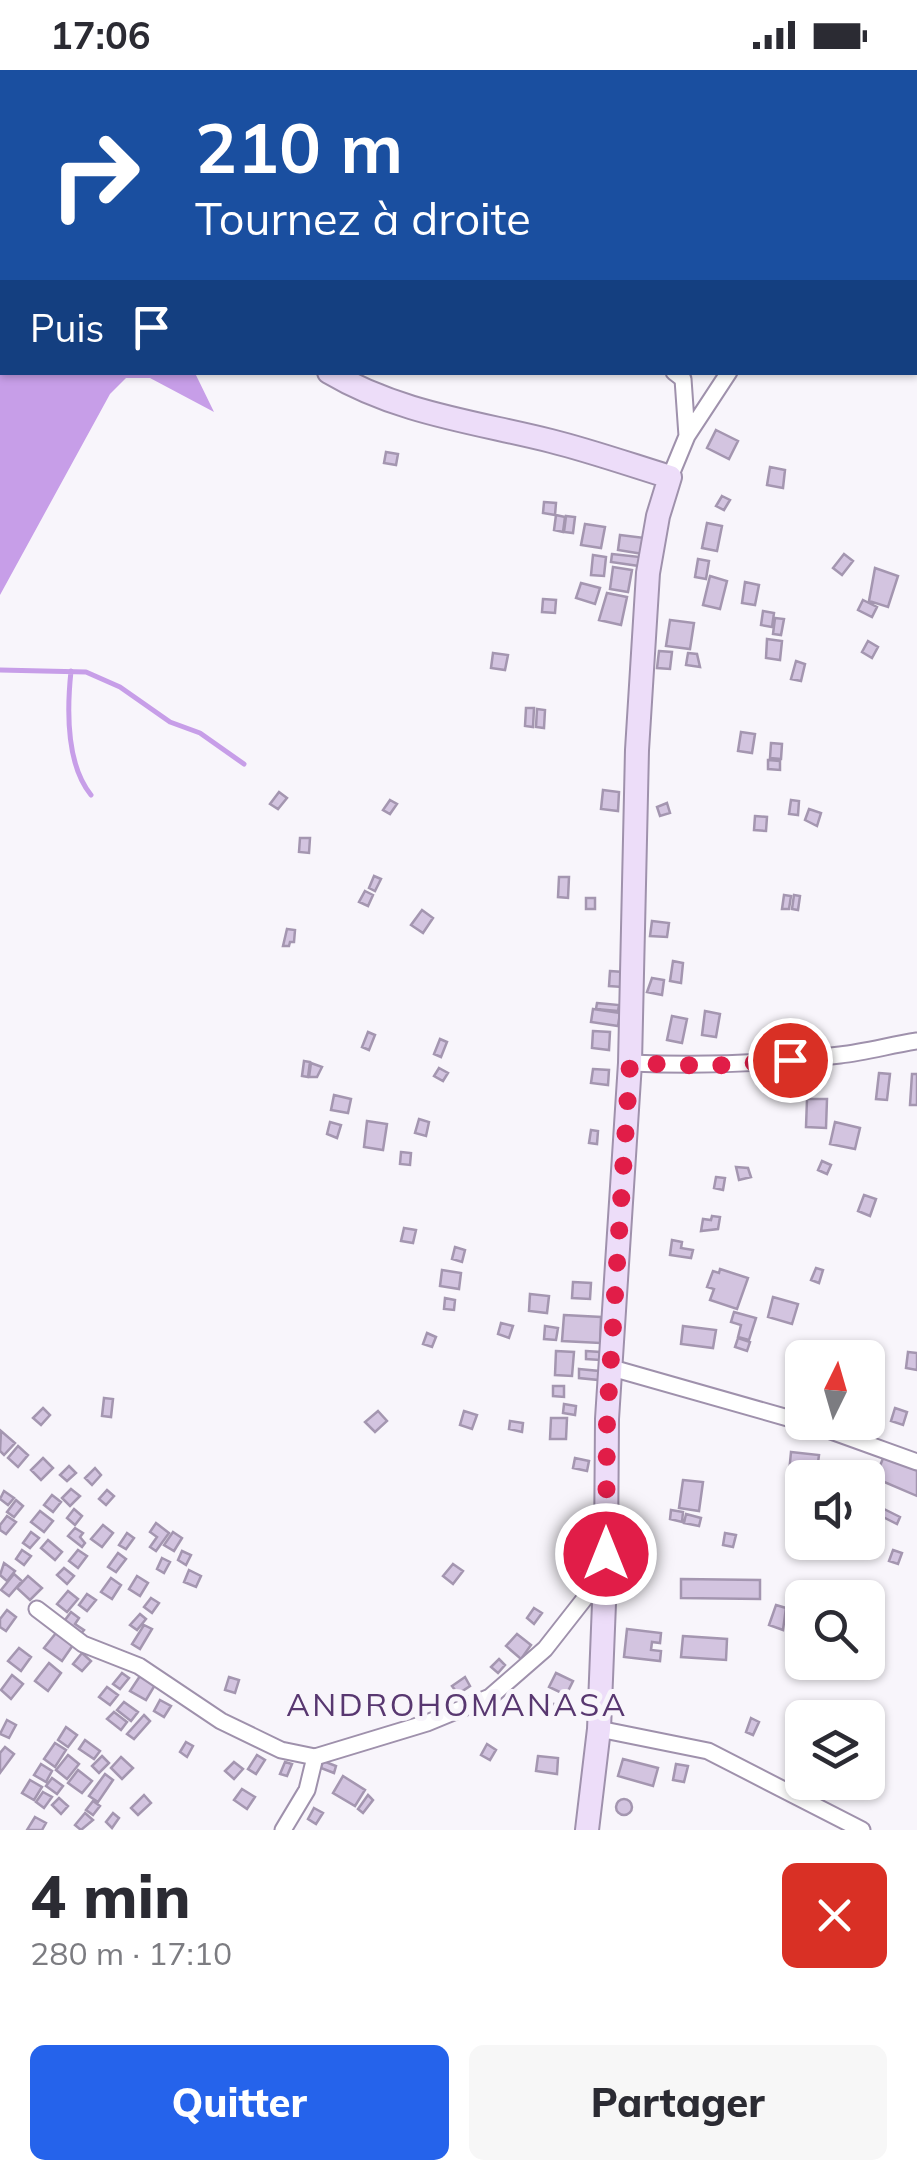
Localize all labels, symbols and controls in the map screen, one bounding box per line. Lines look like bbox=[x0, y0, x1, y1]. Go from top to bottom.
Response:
text: 17:06 bbox=[50, 11, 151, 59]
text: 210 m bbox=[195, 103, 403, 191]
icon: right bbox=[30, 110, 160, 240]
text: Tournez à droite bbox=[195, 190, 531, 246]
icon: arrive bbox=[124, 300, 179, 355]
text: Puis bbox=[30, 304, 104, 352]
pin bbox=[748, 1018, 833, 1103]
icon: arrive bbox=[763, 1033, 818, 1088]
north arrow bbox=[785, 1340, 885, 1440]
map controls bbox=[785, 1340, 885, 1800]
button: sound bbox=[785, 1460, 885, 1560]
position arrow bbox=[554, 1502, 658, 1606]
button: search bbox=[785, 1580, 885, 1680]
district label: ANDROHOMANASA bbox=[286, 1684, 628, 1724]
button: layers bbox=[785, 1700, 885, 1800]
text: 4 min bbox=[30, 1858, 191, 1933]
button: close bbox=[782, 1863, 887, 1968]
text: 280 m · 17:10 bbox=[30, 1933, 232, 1973]
button: Quitter bbox=[30, 2045, 449, 2160]
button: Partager bbox=[469, 2045, 887, 2160]

